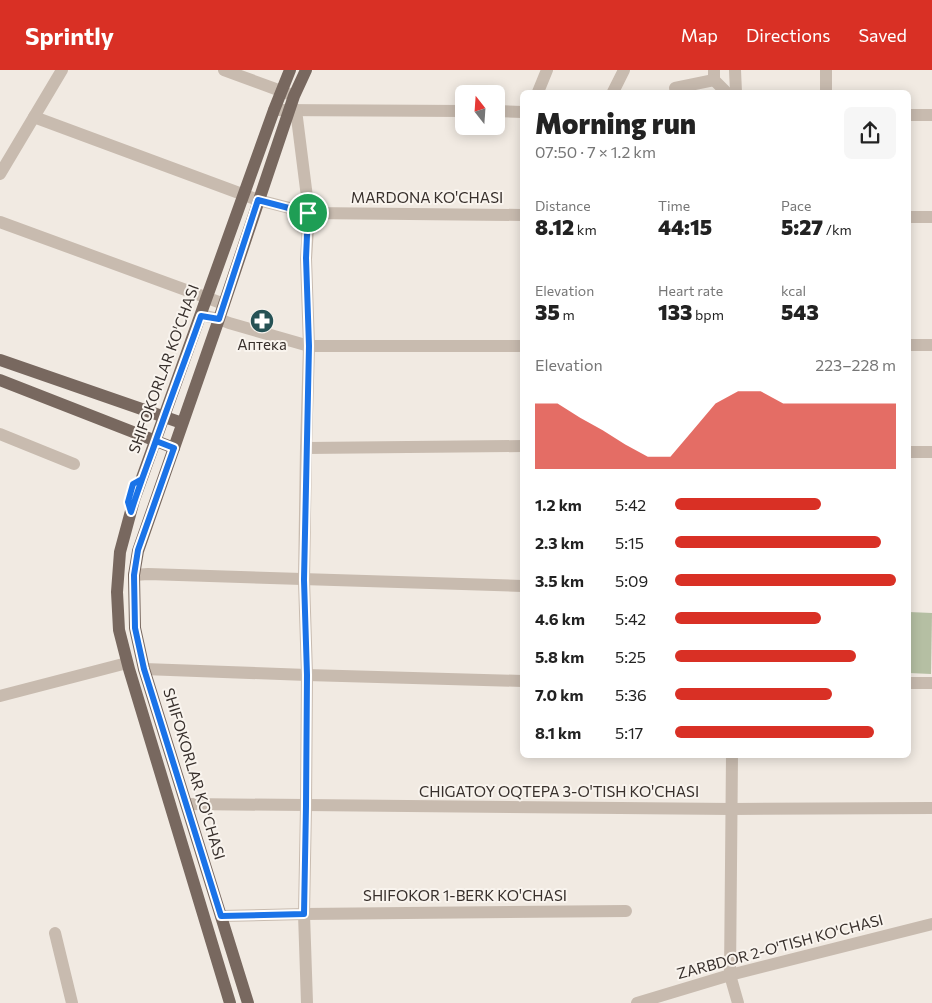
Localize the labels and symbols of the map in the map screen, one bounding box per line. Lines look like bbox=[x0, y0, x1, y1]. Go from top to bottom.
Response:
north arrow bbox=[455, 85, 505, 135]
street label: MARDONA KO'CHASI bbox=[351, 188, 503, 206]
pin bbox=[287, 192, 329, 234]
street label: SHIFOKORLAR KO'CHASI bbox=[124, 282, 202, 456]
pharmacy icon: Аптека bbox=[249, 308, 275, 334]
place label: Аптека bbox=[237, 335, 287, 353]
street label: SHIFOKORLAR KO'CHASI bbox=[160, 686, 230, 862]
street label: CHIGATOY OQTEPA 3-O'TISH KO'CHASI bbox=[419, 782, 699, 800]
street label: SHIFOKOR 1-BERK KO'CHASI bbox=[363, 886, 567, 904]
street label: ZARBDOR 2-O'TISH KO'CHASI bbox=[675, 910, 885, 982]

